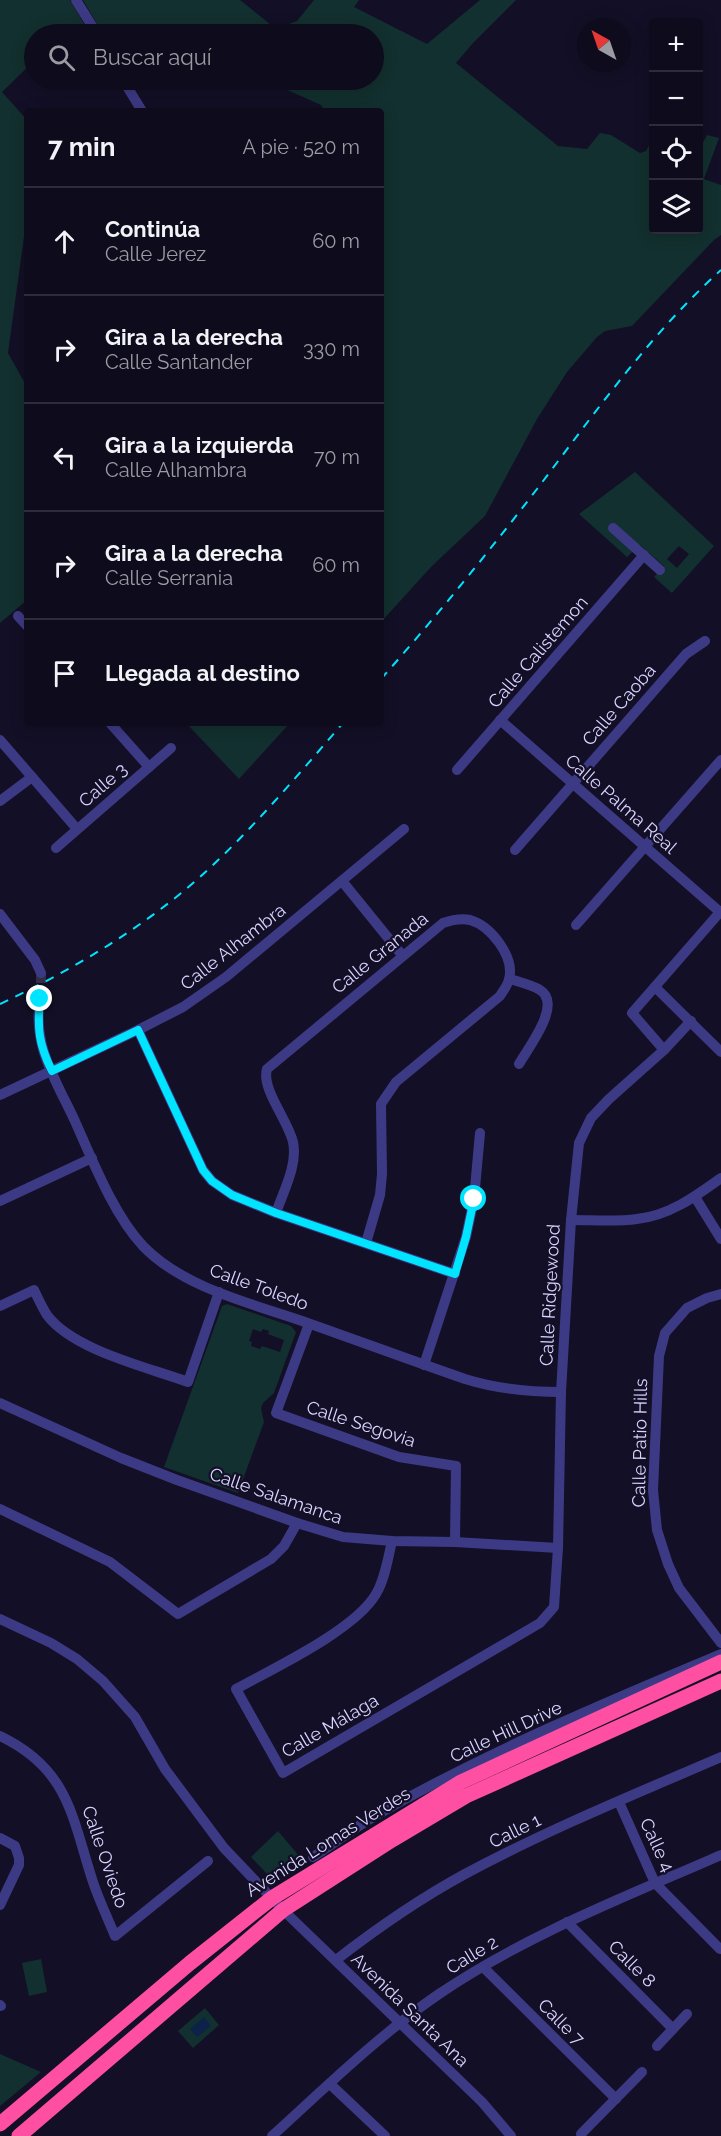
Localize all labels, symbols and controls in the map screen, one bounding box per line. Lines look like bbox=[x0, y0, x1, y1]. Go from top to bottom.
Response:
north arrow bbox=[577, 18, 631, 72]
map controls bbox=[649, 18, 703, 234]
button: + bbox=[649, 18, 703, 72]
search box bbox=[24, 24, 384, 90]
icon: search bbox=[45, 41, 78, 74]
text: Buscar aquí bbox=[93, 44, 212, 70]
button: − bbox=[649, 72, 703, 126]
button: locate bbox=[649, 126, 703, 180]
text: 7 min bbox=[48, 132, 115, 162]
text: A pie · 520 m bbox=[243, 135, 360, 159]
button: layers bbox=[649, 180, 703, 234]
text: Continúa bbox=[105, 216, 200, 242]
icon: ahead bbox=[48, 225, 81, 258]
text: 60 m bbox=[312, 229, 360, 253]
text: Calle Jerez bbox=[105, 242, 206, 266]
text: Gira a la derecha bbox=[105, 324, 283, 350]
icon: right bbox=[48, 333, 81, 366]
text: 330 m bbox=[303, 337, 360, 361]
text: Calle Santander bbox=[105, 350, 252, 374]
text: Gira a la izquierda bbox=[105, 432, 294, 458]
icon: left bbox=[48, 441, 81, 474]
text: 70 m bbox=[314, 445, 360, 469]
text: Calle Alhambra bbox=[105, 458, 247, 482]
text: Gira a la derecha bbox=[105, 540, 283, 566]
icon: right bbox=[48, 549, 81, 582]
text: 60 m bbox=[312, 553, 360, 577]
text: Calle Serrania bbox=[105, 566, 233, 590]
street label: Calle Calistemon bbox=[483, 592, 592, 712]
icon: arrive bbox=[48, 657, 81, 690]
text: Llegada al destino bbox=[105, 660, 300, 686]
street label: Calle Caoba bbox=[578, 660, 660, 750]
street label: Calle Palma Real bbox=[561, 750, 681, 858]
street label: Calle 3 bbox=[74, 758, 131, 811]
street label: Calle Alhambra bbox=[176, 899, 289, 994]
street label: Calle Granada bbox=[327, 908, 432, 998]
route end bbox=[26, 985, 52, 1011]
route start bbox=[460, 1185, 486, 1211]
street label: Calle Ridgewood bbox=[535, 1223, 564, 1367]
street label: Calle Toledo bbox=[207, 1259, 312, 1314]
street label: Calle Patio Hills bbox=[628, 1378, 651, 1508]
street label: Calle Segovia bbox=[304, 1396, 418, 1451]
street label: Calle Salamanca bbox=[207, 1463, 345, 1528]
street label: Calle Málaga bbox=[278, 1689, 382, 1762]
street label: Calle Hill Drive bbox=[446, 1696, 565, 1767]
street label: Avenida Lomas Verdes bbox=[242, 1782, 414, 1901]
street label: Calle Oviedo bbox=[78, 1803, 133, 1911]
street label: Calle 1 bbox=[486, 1809, 544, 1852]
street label: Calle 4 bbox=[636, 1815, 679, 1875]
street label: Calle 2 bbox=[442, 1931, 501, 1978]
street label: Calle 8 bbox=[605, 1936, 660, 1991]
street label: Avenida Santa Ana bbox=[347, 1948, 473, 2071]
street label: Calle 7 bbox=[534, 1994, 589, 2049]

